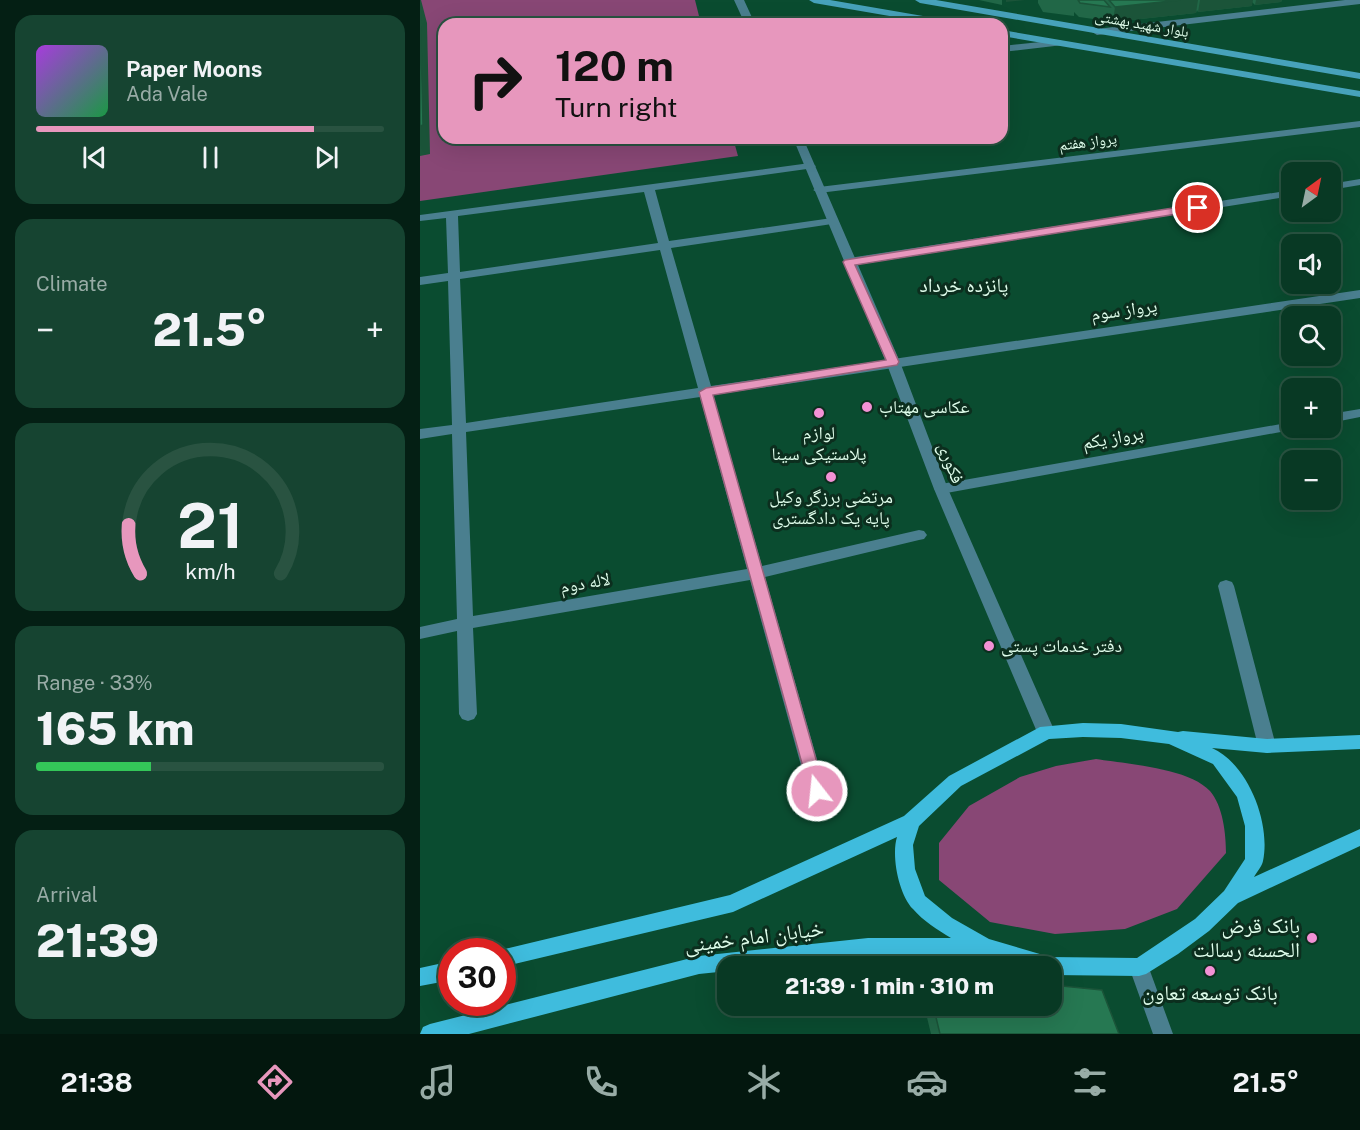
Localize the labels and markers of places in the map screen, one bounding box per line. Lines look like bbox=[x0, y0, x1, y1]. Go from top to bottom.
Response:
pin bbox=[1172, 182, 1223, 233]
place label: عکاسی مهتاب bbox=[879, 396, 970, 418]
marker: عکاسی مهتاب bbox=[860, 400, 874, 414]
marker: لوازم پلاستیکی سینا bbox=[812, 406, 826, 420]
place label: لوازم پلاستیکی سینا bbox=[771, 422, 867, 465]
marker: مرتضی برزگر وکیل پایه یک دادگستری bbox=[824, 470, 838, 484]
place label: مرتضی برزگر وکیل پایه یک دادگستری bbox=[769, 486, 893, 529]
place label: دفتر خدمات پستی bbox=[1001, 635, 1122, 657]
marker: دفتر خدمات پستی bbox=[982, 639, 996, 653]
place label: بانک قرض الحسنه رسالت bbox=[1193, 913, 1300, 962]
marker: بانک قرض الحسنه رسالت bbox=[1305, 931, 1319, 945]
marker: بانک توسعه تعاون bbox=[1203, 964, 1217, 978]
place label: بانک توسعه تعاون bbox=[1142, 980, 1278, 1005]

